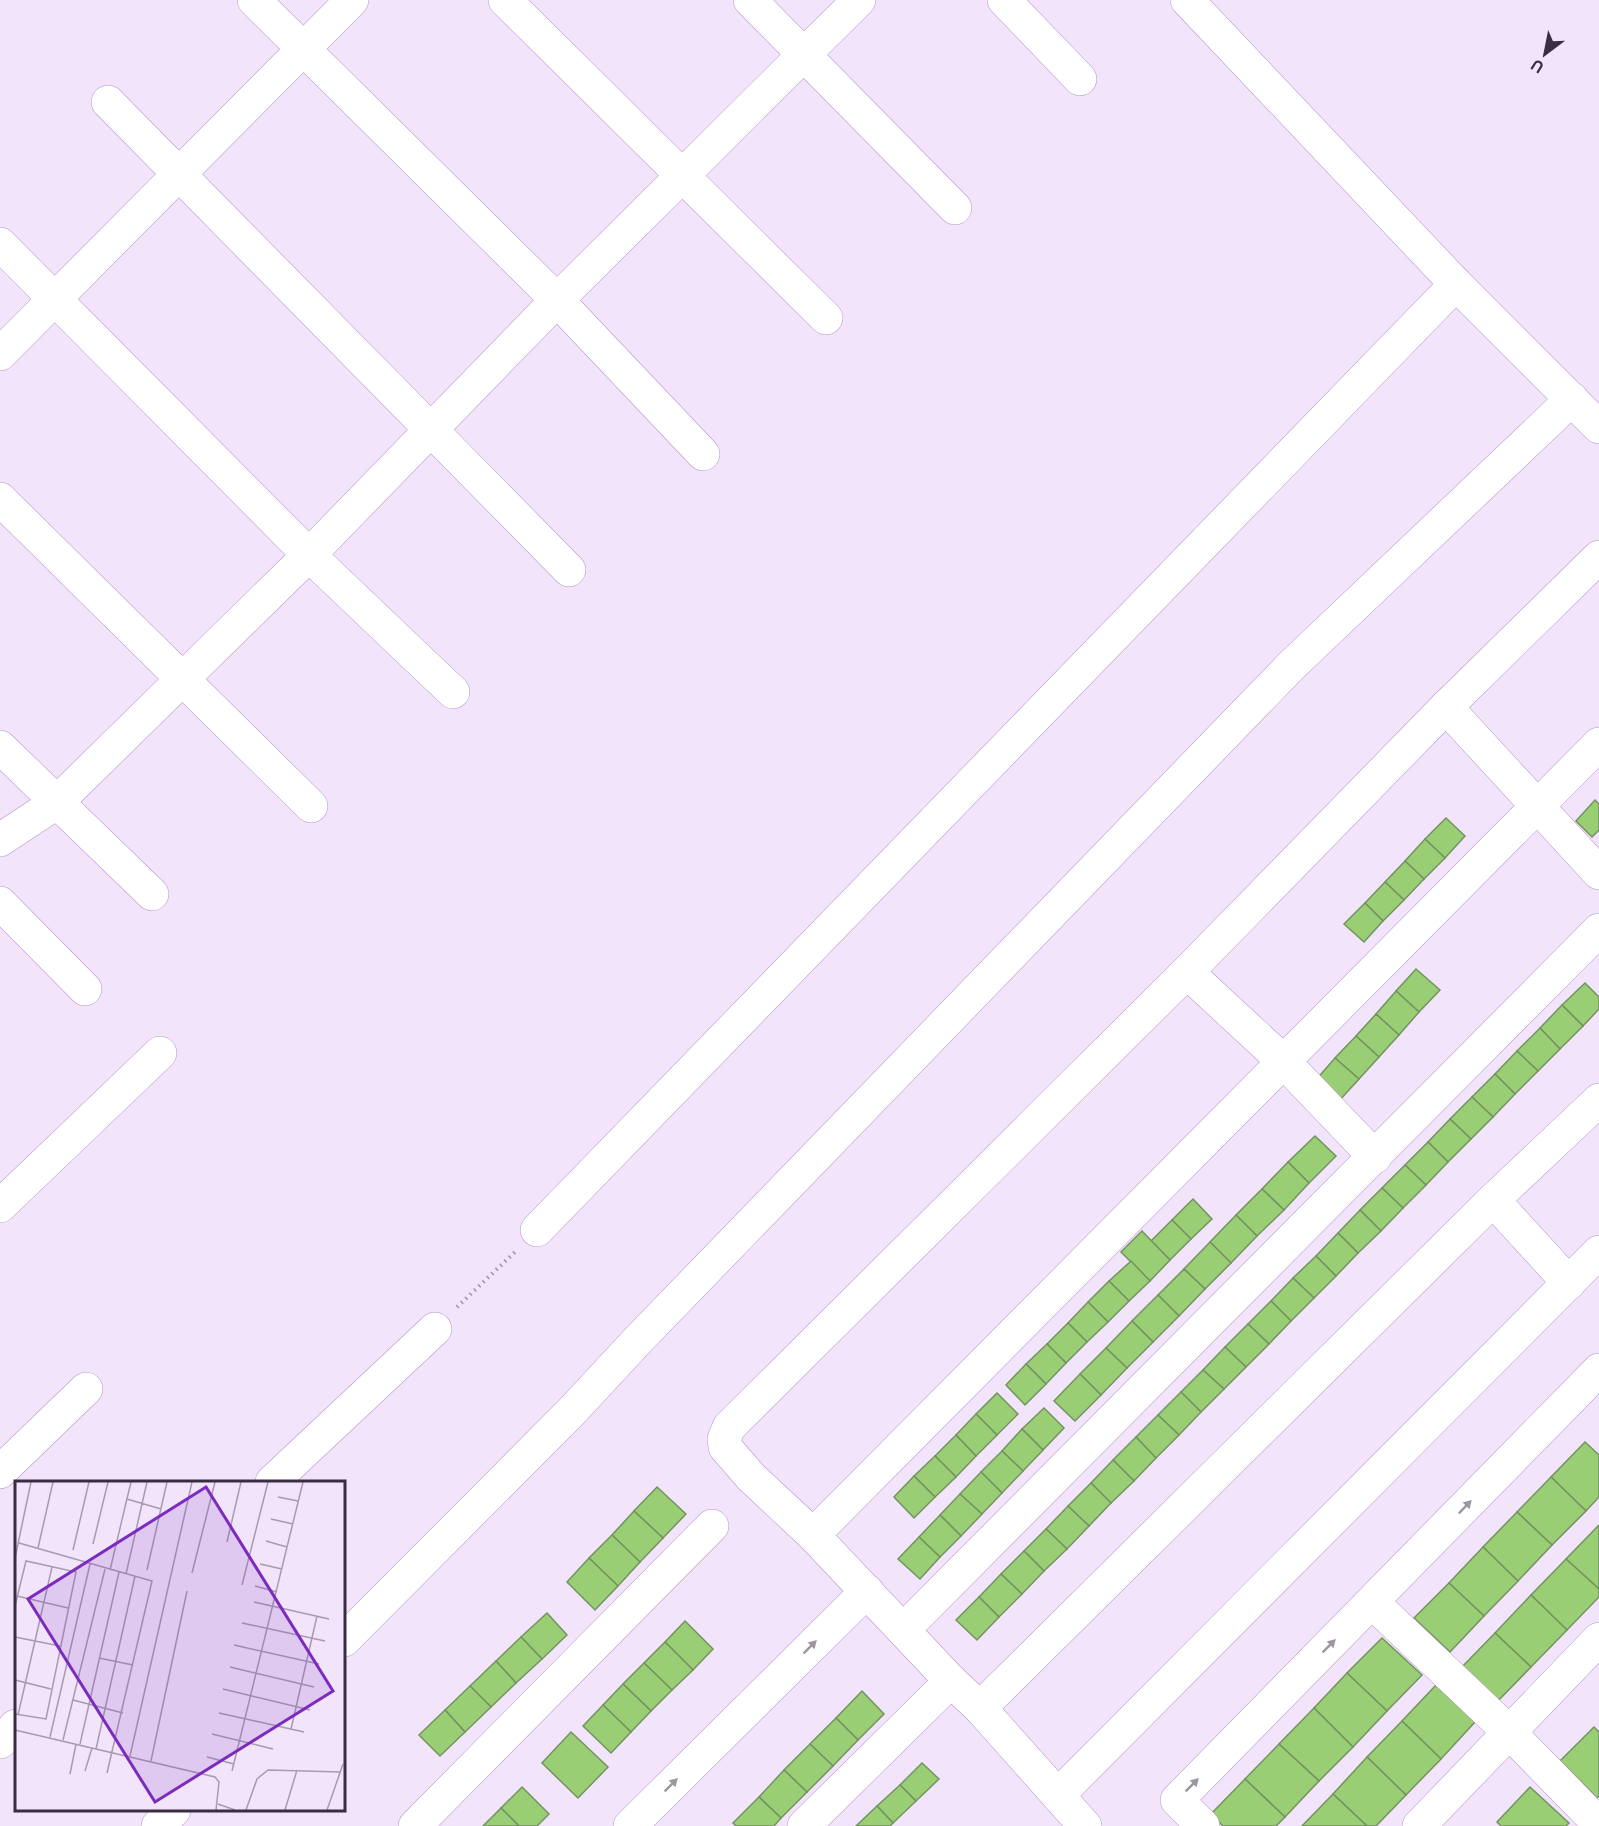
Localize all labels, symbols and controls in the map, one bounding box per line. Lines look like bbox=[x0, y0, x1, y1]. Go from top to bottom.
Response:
north arrow bbox=[1515, 24, 1575, 84]
text: U bbox=[1528, 55, 1547, 77]
inset map bbox=[15, 1481, 345, 1811]
one-way arrow bbox=[1458, 1499, 1472, 1514]
one-way arrow bbox=[1321, 1639, 1336, 1653]
one-way arrow bbox=[802, 1641, 816, 1655]
one-way arrow bbox=[664, 1778, 678, 1792]
one-way arrow bbox=[1184, 1778, 1198, 1792]

